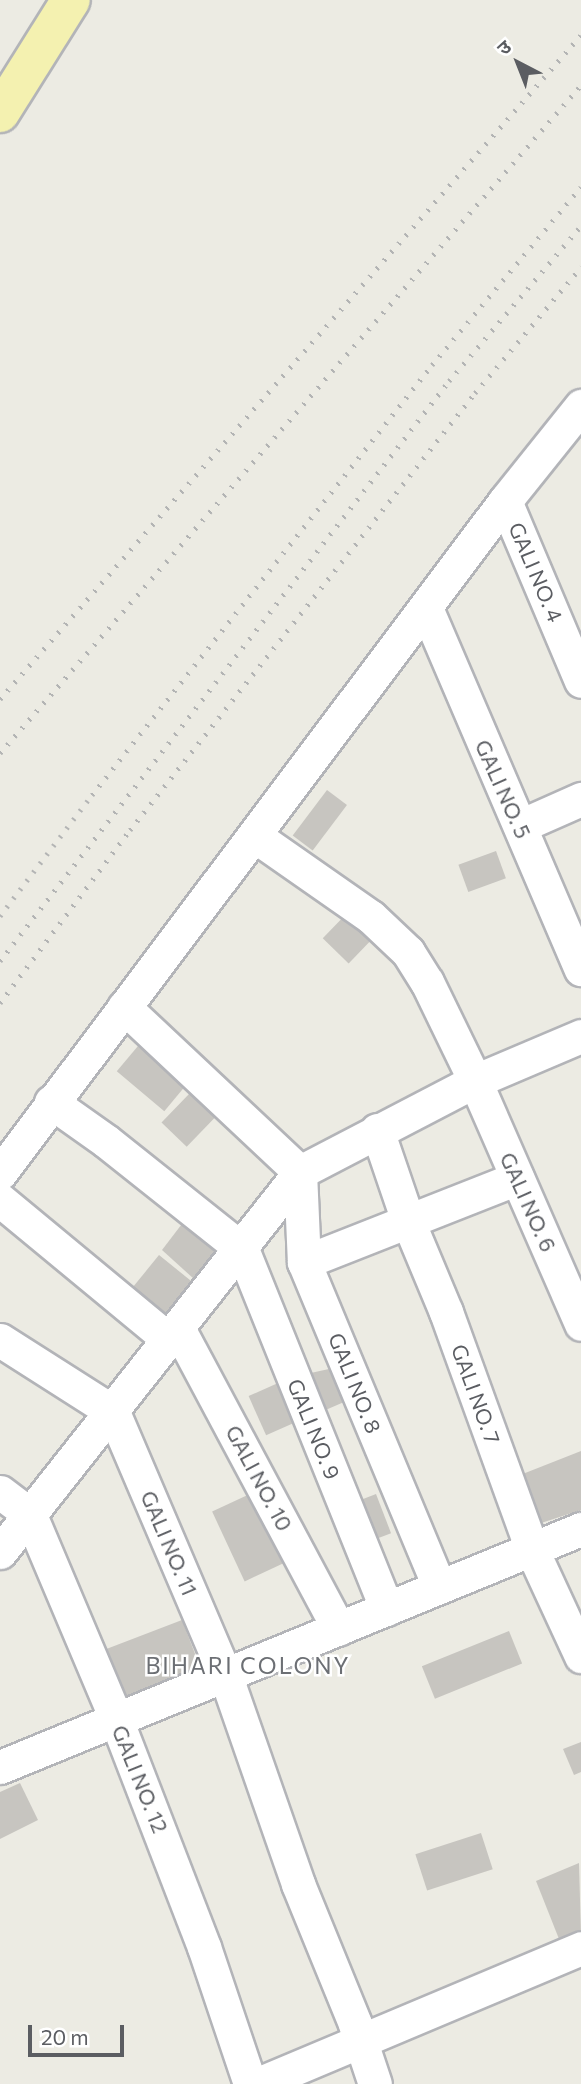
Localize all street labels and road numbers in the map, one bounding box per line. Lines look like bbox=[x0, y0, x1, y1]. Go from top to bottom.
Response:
street label: GALI NO. 4 bbox=[504, 518, 568, 626]
street label: GALI NO. 5 bbox=[470, 736, 536, 842]
street label: GALI NO. 6 bbox=[495, 1148, 561, 1256]
street label: GALI NO. 8 bbox=[323, 1329, 387, 1437]
street label: GALI NO. 7 bbox=[446, 1341, 506, 1447]
street label: GALI NO. 9 bbox=[282, 1375, 346, 1483]
street label: GALI NO. 10 bbox=[221, 1421, 297, 1535]
street label: GALI NO. 11 bbox=[136, 1487, 202, 1599]
street label: GALI NO. 12 bbox=[107, 1722, 173, 1836]

